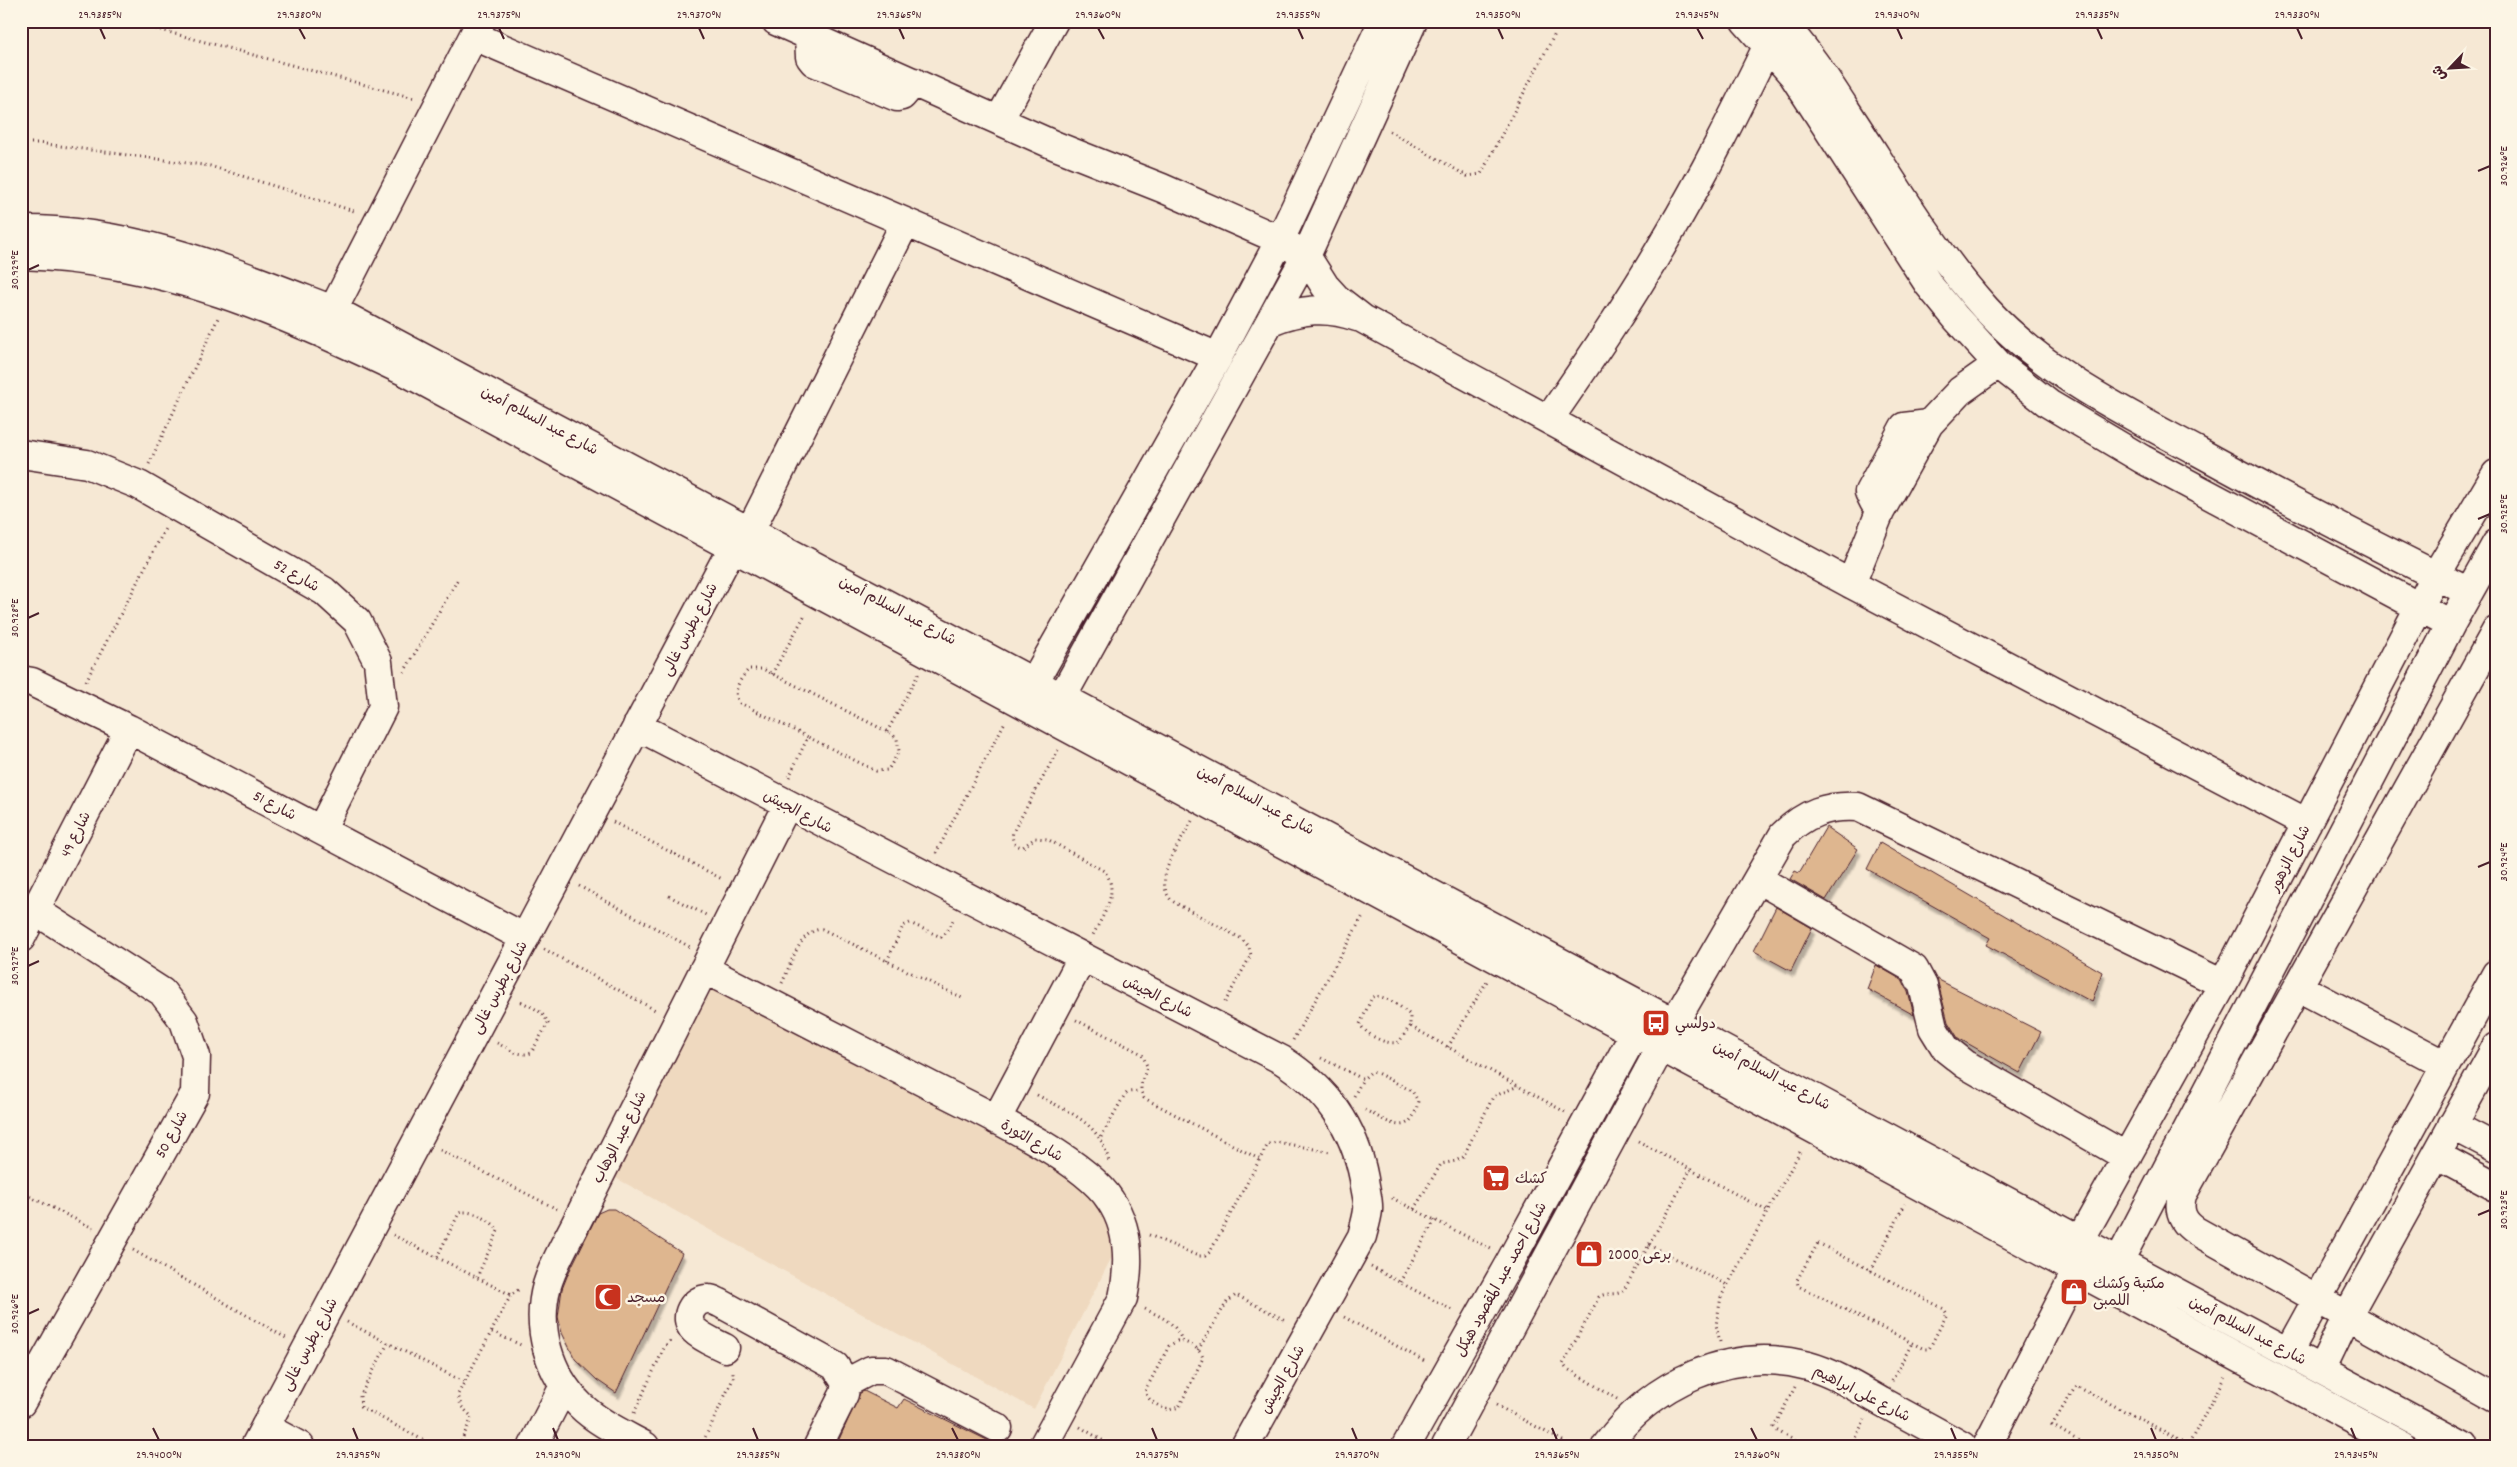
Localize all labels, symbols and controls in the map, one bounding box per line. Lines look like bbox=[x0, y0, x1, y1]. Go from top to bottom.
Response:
text: 29.9385°N bbox=[78, 7, 122, 24]
text: 29.9380°N bbox=[277, 7, 321, 24]
text: 29.9375°N bbox=[477, 7, 521, 24]
text: 29.9370°N bbox=[677, 7, 721, 24]
text: 29.9365°N bbox=[877, 7, 921, 24]
text: 29.9360°N bbox=[1075, 7, 1121, 24]
text: 29.9355°N bbox=[1276, 7, 1320, 24]
text: 29.9350°N bbox=[1475, 7, 1521, 24]
text: 29.9345°N bbox=[1675, 7, 1719, 24]
text: 29.9340°N bbox=[1875, 7, 1919, 24]
text: 29.9335°N bbox=[2075, 7, 2119, 24]
text: 29.9330°N bbox=[2274, 7, 2320, 24]
north arrow bbox=[2424, 42, 2474, 92]
text: ش bbox=[2428, 61, 2452, 84]
text: 30.926°E bbox=[2496, 146, 2513, 186]
text: 30.929°E bbox=[7, 250, 24, 290]
street label: شارع عبد السلام أمين bbox=[476, 382, 602, 462]
text: 30.925°E bbox=[2496, 494, 2513, 534]
street label: شارع 52 bbox=[269, 555, 323, 599]
street label: شارع عبد السلام أمين bbox=[834, 572, 960, 652]
street label: شارع بطرس غالى bbox=[657, 579, 725, 680]
text: 30.928°E bbox=[7, 598, 24, 637]
street label: شارع عبد السلام أمين bbox=[1192, 762, 1318, 842]
street label: شارع الجيش bbox=[759, 785, 836, 840]
street label: شارع 51 bbox=[249, 786, 300, 827]
street label: شارع 49 bbox=[56, 808, 98, 862]
street label: شارع الزهور bbox=[2264, 821, 2317, 897]
text: 30.924°E bbox=[2496, 842, 2513, 881]
street label: شارع بطرس غالى bbox=[467, 937, 535, 1038]
text: 30.927°E bbox=[7, 946, 24, 985]
street label: شارع الجيش bbox=[1119, 971, 1196, 1025]
bus stop icon: دولسي bbox=[1641, 1008, 1671, 1038]
place label: دولسي bbox=[1675, 1014, 1716, 1036]
street label: شارع عبد السلام أمين bbox=[1708, 1037, 1834, 1117]
street label: شارع عبد الوهاب bbox=[588, 1088, 654, 1188]
street label: شارع 50 bbox=[151, 1107, 195, 1163]
street label: شارع الثورة bbox=[996, 1115, 1066, 1168]
supermarket icon: كشك bbox=[1481, 1163, 1511, 1193]
place label: كشك bbox=[1515, 1169, 1547, 1191]
text: 30.923°E bbox=[2496, 1190, 2513, 1230]
street label: شارع احمد عبد المقصود هيكل bbox=[1450, 1198, 1554, 1361]
shop icon: برعى 2000 bbox=[1574, 1239, 1604, 1269]
place label: برعى 2000 bbox=[1608, 1245, 1672, 1267]
place label: مكتبة وكشك اللمبى bbox=[2093, 1274, 2165, 1313]
shop icon: مكتبة وكشك اللمبى bbox=[2059, 1277, 2089, 1307]
mosque icon: مسجد bbox=[593, 1282, 623, 1312]
place label: مسجد bbox=[627, 1288, 666, 1310]
street label: شارع عبد السلام أمين bbox=[2184, 1292, 2310, 1372]
text: 30.926°E bbox=[7, 1294, 24, 1334]
street label: شارع بطرس غالى bbox=[277, 1294, 345, 1395]
street label: شارع الجيش bbox=[1256, 1342, 1312, 1418]
street label: شارع على ابراهيم bbox=[1809, 1361, 1913, 1429]
text: 29.9400°N bbox=[136, 1447, 182, 1464]
text: 29.9395°N bbox=[336, 1447, 380, 1464]
text: 29.9390°N bbox=[535, 1447, 581, 1464]
text: 29.9385°N bbox=[736, 1447, 780, 1464]
text: 29.9380°N bbox=[936, 1447, 980, 1464]
text: 29.9375°N bbox=[1135, 1447, 1179, 1464]
text: 29.9370°N bbox=[1335, 1447, 1379, 1464]
text: 29.9365°N bbox=[1535, 1447, 1579, 1464]
text: 29.9360°N bbox=[1734, 1447, 1780, 1464]
text: 29.9355°N bbox=[1934, 1447, 1978, 1464]
text: 29.9350°N bbox=[2133, 1447, 2179, 1464]
text: 29.9345°N bbox=[2334, 1447, 2378, 1464]

